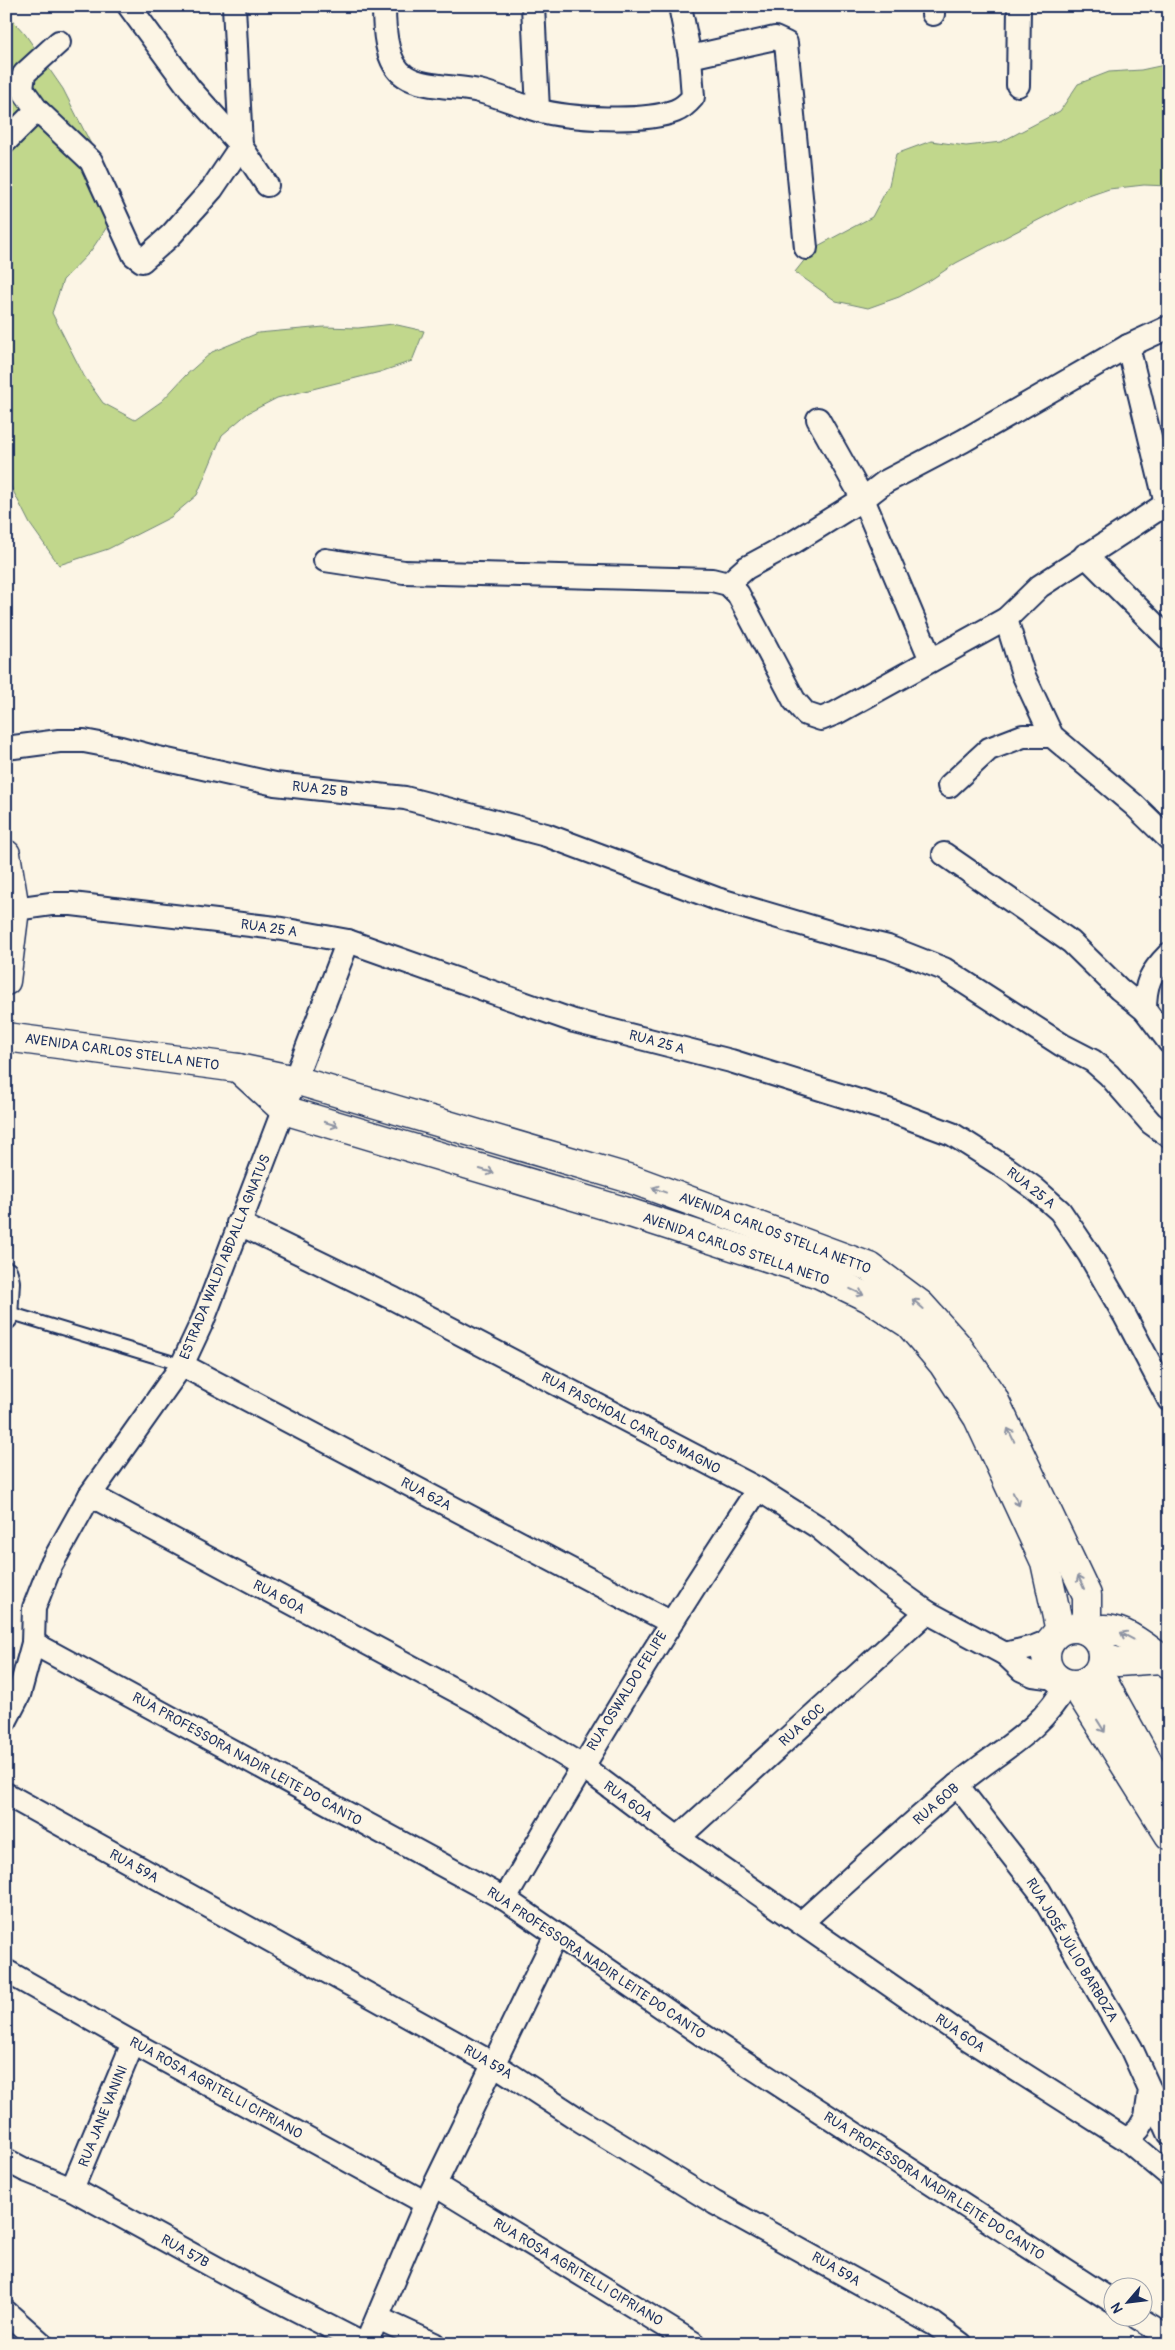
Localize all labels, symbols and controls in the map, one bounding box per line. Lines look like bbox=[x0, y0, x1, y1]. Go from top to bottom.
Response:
street label: RUA 25 B bbox=[291, 778, 349, 800]
street label: RUA 25 A bbox=[240, 916, 298, 940]
street label: RUA 25 A bbox=[627, 1026, 687, 1058]
street label: AVENIDA CARLOS STELLA NETO bbox=[24, 1030, 220, 1074]
one-way arrow bbox=[323, 1120, 339, 1130]
street label: ESTRADA WALDI ABDALLA GNATUS bbox=[176, 1152, 274, 1362]
street label: RUA 25 A bbox=[1003, 1164, 1059, 1212]
one-way arrow bbox=[478, 1167, 494, 1176]
one-way arrow bbox=[652, 1185, 668, 1194]
street label: AVENIDA CARLOS STELLA NETTO bbox=[677, 1189, 873, 1277]
street label: AVENIDA CARLOS STELLA NETO bbox=[641, 1209, 831, 1289]
one-way arrow bbox=[849, 1288, 864, 1297]
one-way arrow bbox=[912, 1299, 925, 1310]
street label: RUA PASCHOAL CARLOS MAGNO bbox=[539, 1369, 723, 1477]
one-way arrow bbox=[1006, 1428, 1016, 1443]
street label: RUA 62A bbox=[398, 1474, 454, 1514]
one-way arrow bbox=[1011, 1491, 1021, 1506]
one-way arrow bbox=[1076, 1575, 1086, 1590]
street label: RUA 60A bbox=[250, 1576, 308, 1618]
street label: RUA OSWALDO FELIPE bbox=[583, 1628, 671, 1754]
one-way arrow bbox=[1120, 1631, 1135, 1640]
street label: RUA PROFESSORA NADIR LEITE DO CANTO bbox=[129, 1689, 365, 1829]
street label: RUA 60C bbox=[776, 1700, 829, 1750]
one-way arrow bbox=[1096, 1719, 1106, 1733]
street label: RUA 60A bbox=[600, 1777, 656, 1825]
street label: RUA 60B bbox=[910, 1779, 962, 1829]
street label: RUA 59A bbox=[107, 1846, 161, 1886]
street label: RUA JOSÉ JÚLIO BARBOZA bbox=[1022, 1875, 1123, 2025]
street label: RUA PROFESSORA NADIR LEITE DO CANTO bbox=[484, 1883, 708, 2043]
street label: RUA 60A bbox=[932, 2010, 988, 2056]
street label: RUA ROSA AGRITELLI CIPRIANO bbox=[127, 2033, 305, 2143]
street label: RUA 59A bbox=[461, 2041, 515, 2083]
street label: RUA JANE VANINI bbox=[75, 2063, 131, 2169]
street label: RUA PROFESSORA NADIR LEITE DO CANTO bbox=[821, 2108, 1048, 2264]
street label: RUA ROSA AGRITELLI CIPRIANO bbox=[490, 2215, 666, 2330]
street label: RUA 57B bbox=[158, 2231, 212, 2271]
street label: RUA 59A bbox=[809, 2248, 863, 2290]
north arrow bbox=[1102, 2278, 1152, 2328]
text: N bbox=[1107, 2300, 1127, 2316]

